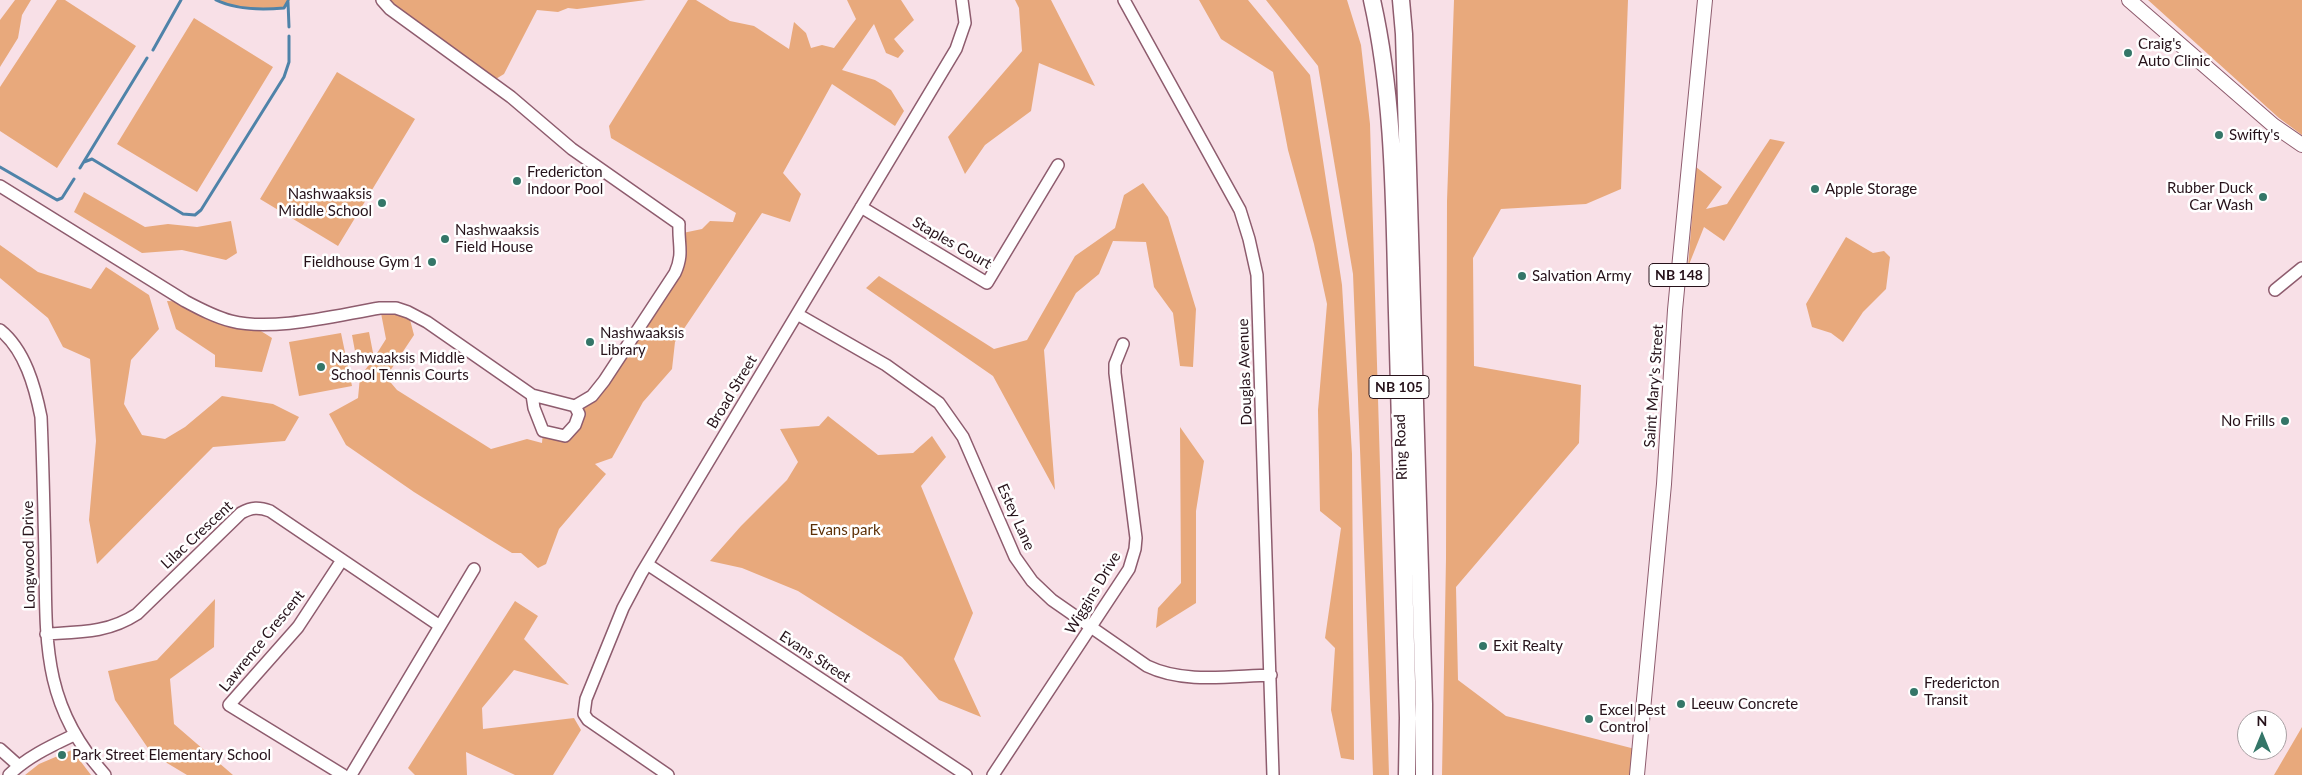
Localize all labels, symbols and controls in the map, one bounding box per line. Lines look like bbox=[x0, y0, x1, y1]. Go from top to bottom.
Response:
place label: Craig's Auto Clinic bbox=[2138, 35, 2210, 70]
marker: Craig's Auto Clinic bbox=[2122, 47, 2134, 59]
place label: Swifty's bbox=[2229, 126, 2280, 144]
marker: Swifty's bbox=[2213, 129, 2225, 141]
place label: Fredericton Indoor Pool bbox=[527, 163, 603, 198]
marker: Fredericton Indoor Pool bbox=[511, 175, 523, 187]
place label: Rubber Duck Car Wash bbox=[2167, 179, 2253, 214]
place label: Apple Storage bbox=[1825, 180, 1917, 198]
marker: Apple Storage bbox=[1809, 183, 1821, 195]
place label: Nashwaaksis Middle School bbox=[278, 185, 372, 220]
marker: Rubber Duck Car Wash bbox=[2257, 191, 2269, 203]
marker: Nashwaaksis Middle School bbox=[376, 197, 388, 209]
street label: Staples Court bbox=[909, 213, 995, 273]
place label: Nashwaaksis Field House bbox=[455, 221, 539, 256]
marker: Nashwaaksis Field House bbox=[439, 233, 451, 245]
place label: Fieldhouse Gym 1 bbox=[303, 253, 422, 271]
marker: Fieldhouse Gym 1 bbox=[426, 256, 438, 268]
road number: NB 148 bbox=[1649, 264, 1709, 286]
place label: Salvation Army bbox=[1532, 267, 1631, 285]
marker: Salvation Army bbox=[1516, 270, 1528, 282]
street label: Douglas Avenue bbox=[1234, 318, 1256, 426]
place label: Nashwaaksis Library bbox=[600, 324, 684, 359]
street label: Saint Mary's Street bbox=[1641, 324, 1667, 448]
marker: Nashwaaksis Library bbox=[584, 336, 596, 348]
place label: Nashwaaksis Middle School Tennis Courts bbox=[331, 349, 469, 384]
street label: Broad Street bbox=[703, 352, 761, 432]
marker: Nashwaaksis Middle School Tennis Courts bbox=[315, 361, 327, 373]
road number: NB 105 bbox=[1369, 376, 1429, 398]
place label: No Frills bbox=[2221, 412, 2275, 430]
street label: Ring Road bbox=[1391, 414, 1411, 480]
marker: No Frills bbox=[2279, 415, 2291, 427]
street label: Estey Lane bbox=[993, 481, 1039, 553]
street label: Lilac Crescent bbox=[157, 497, 237, 573]
street label: Longwood Drive bbox=[19, 501, 39, 609]
park label: Evans park bbox=[810, 521, 880, 539]
street label: Wiggins Drive bbox=[1061, 549, 1125, 637]
street label: Lawrence Crescent bbox=[216, 587, 308, 695]
street label: Evans Street bbox=[776, 627, 854, 687]
place label: Exit Realty bbox=[1493, 637, 1563, 655]
marker: Exit Realty bbox=[1477, 640, 1489, 652]
place label: Fredericton Transit bbox=[1924, 674, 2000, 709]
marker: Fredericton Transit bbox=[1908, 686, 1920, 698]
place label: Leeuw Concrete bbox=[1691, 695, 1798, 713]
marker: Leeuw Concrete bbox=[1675, 698, 1687, 710]
place label: Excel Pest Control bbox=[1599, 701, 1666, 736]
north arrow bbox=[2237, 710, 2287, 760]
text: N bbox=[2257, 712, 2267, 729]
marker: Excel Pest Control bbox=[1583, 713, 1595, 725]
place label: Park Street Elementary School bbox=[72, 746, 271, 764]
marker: Park Street Elementary School bbox=[56, 749, 68, 761]

